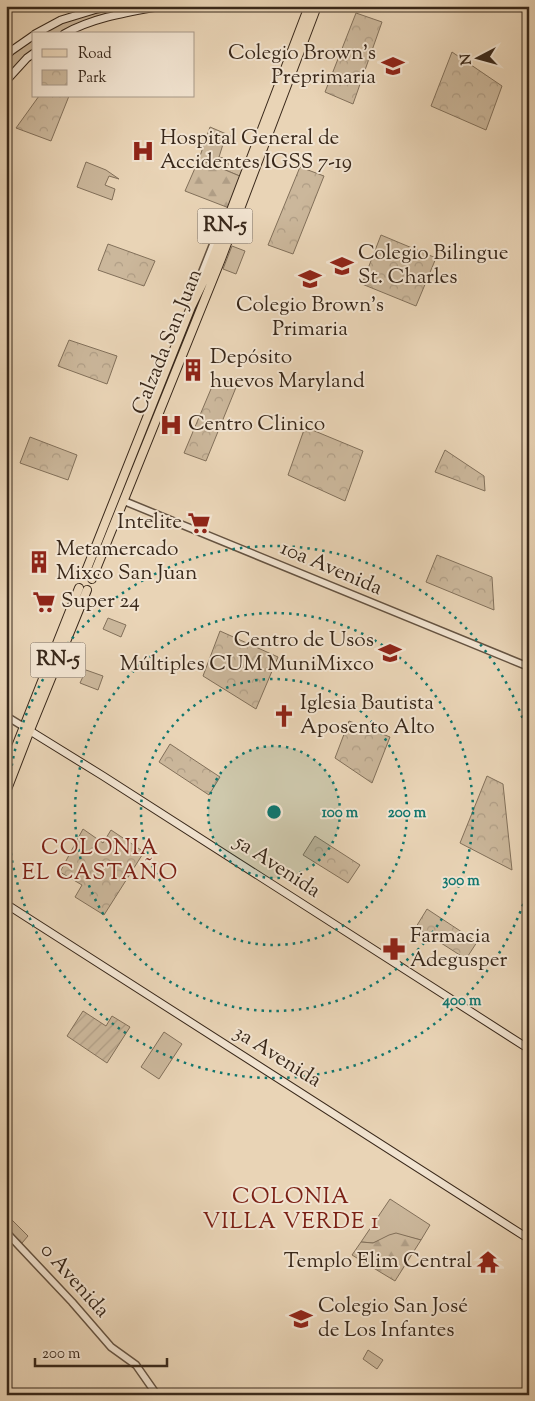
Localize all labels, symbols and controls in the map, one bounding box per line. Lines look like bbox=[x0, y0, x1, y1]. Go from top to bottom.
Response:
legend bbox=[32, 32, 195, 98]
north arrow bbox=[452, 32, 502, 82]
place label: Colegio Brown's Preprimaria bbox=[228, 39, 376, 93]
text: Road bbox=[78, 44, 112, 65]
school or university icon: Colegio Brown's Preprimaria bbox=[380, 53, 406, 79]
text: N bbox=[457, 53, 478, 66]
text: Park bbox=[78, 68, 107, 89]
place label: Hospital General de Accidentes IGSS 7-19 bbox=[160, 124, 352, 178]
hospital icon: Hospital General de Accidentes IGSS 7-19 bbox=[130, 138, 156, 164]
road number: RN-5 bbox=[198, 208, 252, 244]
place label: Colegio Bilingue St. Charles bbox=[358, 239, 509, 293]
school or university icon: Colegio Bilingue St. Charles bbox=[329, 253, 355, 279]
street label: Calzada San Juan bbox=[125, 265, 211, 419]
school or university icon: Colegio Brown's Primaria bbox=[297, 266, 323, 292]
place label: Colegio Brown's Primaria bbox=[236, 291, 384, 345]
place label: Depósito huevos Maryland bbox=[210, 343, 365, 397]
building icon: Depósito huevos Maryland bbox=[180, 357, 206, 383]
place label: Centro Clinico bbox=[188, 410, 325, 440]
hospital icon: Centro Clinico bbox=[158, 412, 184, 438]
place label: Intelite bbox=[117, 508, 182, 538]
supermarket icon: Intelite bbox=[186, 510, 212, 536]
street label: 10a Avenida bbox=[275, 534, 387, 604]
place label: Metamercado Mixco San Juan bbox=[56, 535, 197, 589]
building icon: Metamercado Mixco San Juan bbox=[26, 549, 52, 575]
place label: Super 24 bbox=[61, 587, 140, 617]
supermarket icon: Super 24 bbox=[31, 589, 57, 615]
place label: Centro de Usos Múltiples CUM MuniMixco bbox=[120, 626, 374, 680]
school or university icon: Centro de Usos Múltiples CUM MuniMixco bbox=[377, 640, 403, 666]
road number: RN-5 bbox=[30, 642, 86, 678]
place label: Iglesia Bautista Aposento Alto bbox=[300, 689, 435, 743]
church icon: Iglesia Bautista Aposento Alto bbox=[271, 703, 297, 729]
centre of rings bbox=[265, 803, 283, 821]
text: 100 m bbox=[322, 803, 359, 824]
text: 200 m bbox=[388, 803, 427, 824]
street label: 5a Avenida bbox=[227, 827, 326, 906]
district label: COLONIA EL CASTAÑO bbox=[22, 833, 178, 890]
text: 300 m bbox=[442, 871, 480, 892]
place label: Farmacia Adegusper bbox=[410, 922, 508, 976]
pharmacy icon: Farmacia Adegusper bbox=[381, 936, 407, 962]
text: 400 m bbox=[442, 991, 482, 1012]
street label: 3a Avenida bbox=[227, 1018, 327, 1096]
district label: COLONIA VILLA VERDE 1 bbox=[203, 1182, 379, 1239]
street label: 0 Avenida bbox=[32, 1237, 116, 1325]
place label: Templo Elim Central bbox=[284, 1247, 472, 1277]
temple icon: Templo Elim Central bbox=[475, 1249, 501, 1275]
place label: Colegio San José de Los Infantes bbox=[318, 1292, 468, 1346]
school or university icon: Colegio San José de Los Infantes bbox=[288, 1306, 314, 1332]
scale bar bbox=[35, 1336, 168, 1368]
text: 200 m bbox=[42, 1344, 81, 1365]

